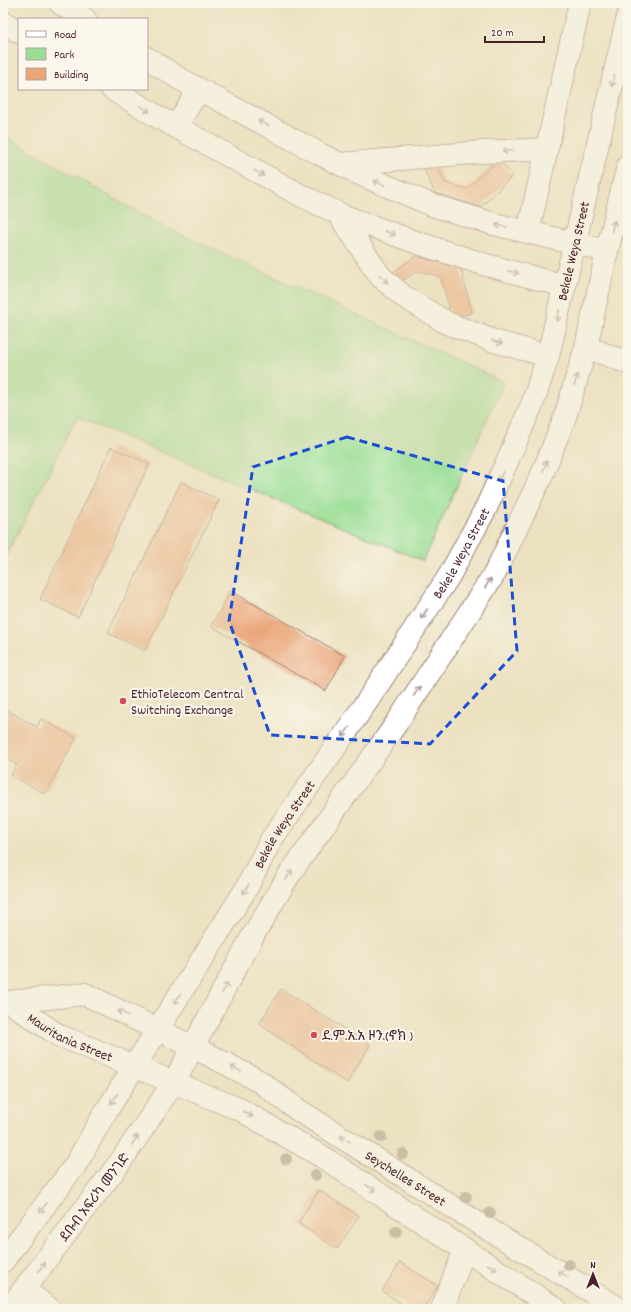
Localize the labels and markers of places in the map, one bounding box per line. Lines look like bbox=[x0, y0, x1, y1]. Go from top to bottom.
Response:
place label: EthioTelecom Central Switching Exchange bbox=[131, 685, 244, 721]
marker: EthioTelecom Central Switching Exchange bbox=[118, 696, 128, 706]
place label: ደ.ም.አ.አ ዞን.(ኖክ ) bbox=[322, 1027, 413, 1047]
marker: ደ.ም.አ.አ ዞን.(ኖክ ) bbox=[309, 1030, 319, 1040]

